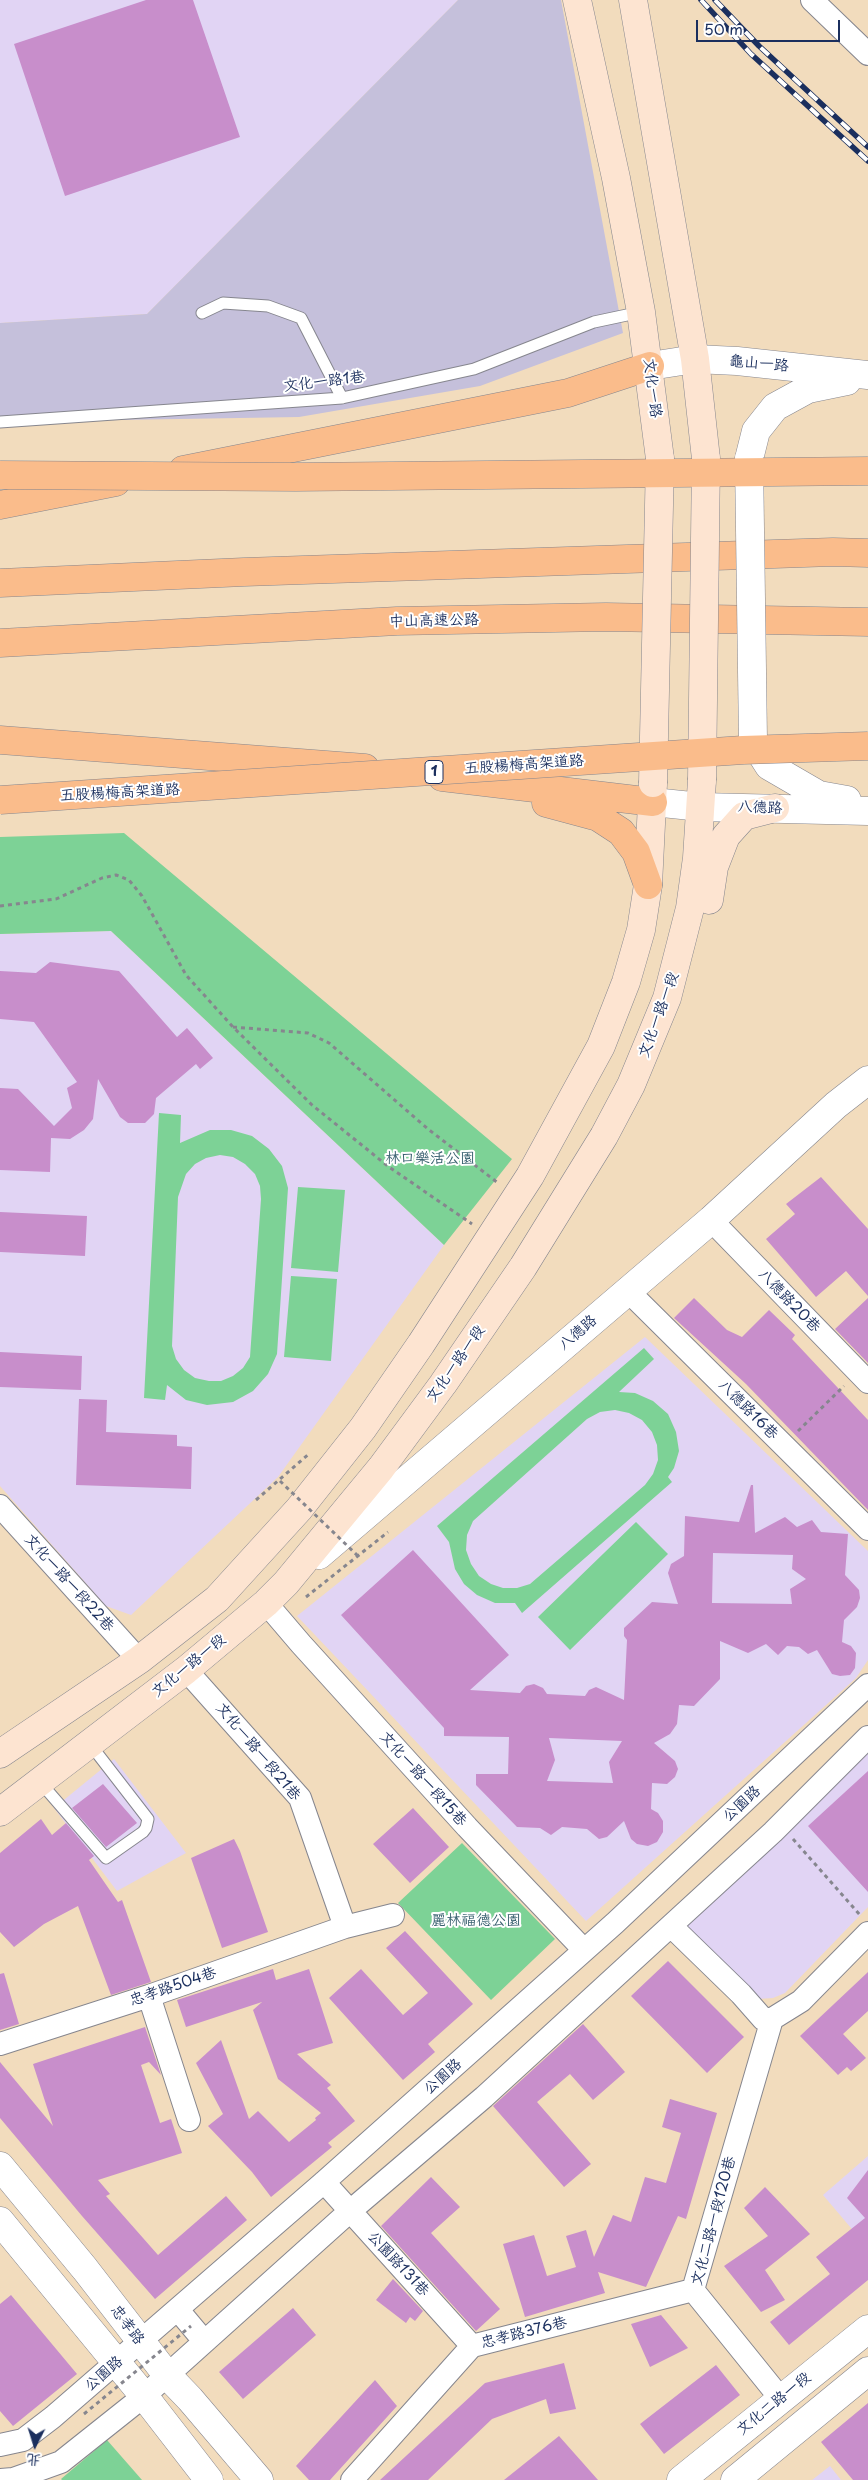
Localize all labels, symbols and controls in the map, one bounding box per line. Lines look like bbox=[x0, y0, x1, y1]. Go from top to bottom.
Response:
scale bar bbox=[698, 10, 842, 42]
text: 50 m bbox=[704, 17, 743, 40]
street label: 龜山一路 bbox=[728, 352, 790, 376]
street label: 文化一路 bbox=[639, 357, 665, 419]
street label: 文化一路1巷 bbox=[282, 368, 366, 396]
street label: 中山高速公路 bbox=[389, 611, 479, 631]
street label: 五股楊梅高架道路 bbox=[464, 752, 584, 778]
road number: 1 bbox=[425, 760, 443, 784]
street label: 五股楊梅高架道路 bbox=[60, 781, 180, 805]
street label: 八德路 bbox=[737, 798, 783, 818]
street label: 文化一路一段 bbox=[635, 970, 683, 1060]
park label: 林口樂活公園 bbox=[385, 1150, 475, 1168]
street label: 八德路20巷 bbox=[754, 1265, 824, 1337]
street label: 八德路 bbox=[555, 1311, 601, 1355]
street label: 文化一路一段 bbox=[423, 1322, 489, 1406]
street label: 八德路16巷 bbox=[714, 1376, 782, 1444]
street label: 文化一路一段22巷 bbox=[20, 1530, 118, 1636]
street label: 文化一路一段 bbox=[148, 1631, 230, 1701]
street label: 文化一路一段21巷 bbox=[212, 1699, 304, 1805]
street label: 文化一路一段15巷 bbox=[376, 1728, 470, 1830]
street label: 公園路 bbox=[719, 1782, 765, 1826]
park label: 麗林福德公園 bbox=[431, 1912, 521, 1930]
street label: 忠孝路504巷 bbox=[127, 1964, 219, 2010]
street label: 公園路 bbox=[420, 2055, 466, 2099]
street label: 文化二路一段120巷 bbox=[688, 2154, 740, 2288]
street label: 公園路131巷 bbox=[363, 2228, 433, 2300]
street label: 忠孝路 bbox=[106, 2302, 148, 2348]
street label: 忠孝路376巷 bbox=[479, 2314, 569, 2352]
street label: 公園路 bbox=[81, 2352, 127, 2396]
street label: 文化二路一段 bbox=[733, 2369, 815, 2439]
north arrow bbox=[10, 2420, 60, 2470]
text: 北 bbox=[26, 2449, 42, 2472]

